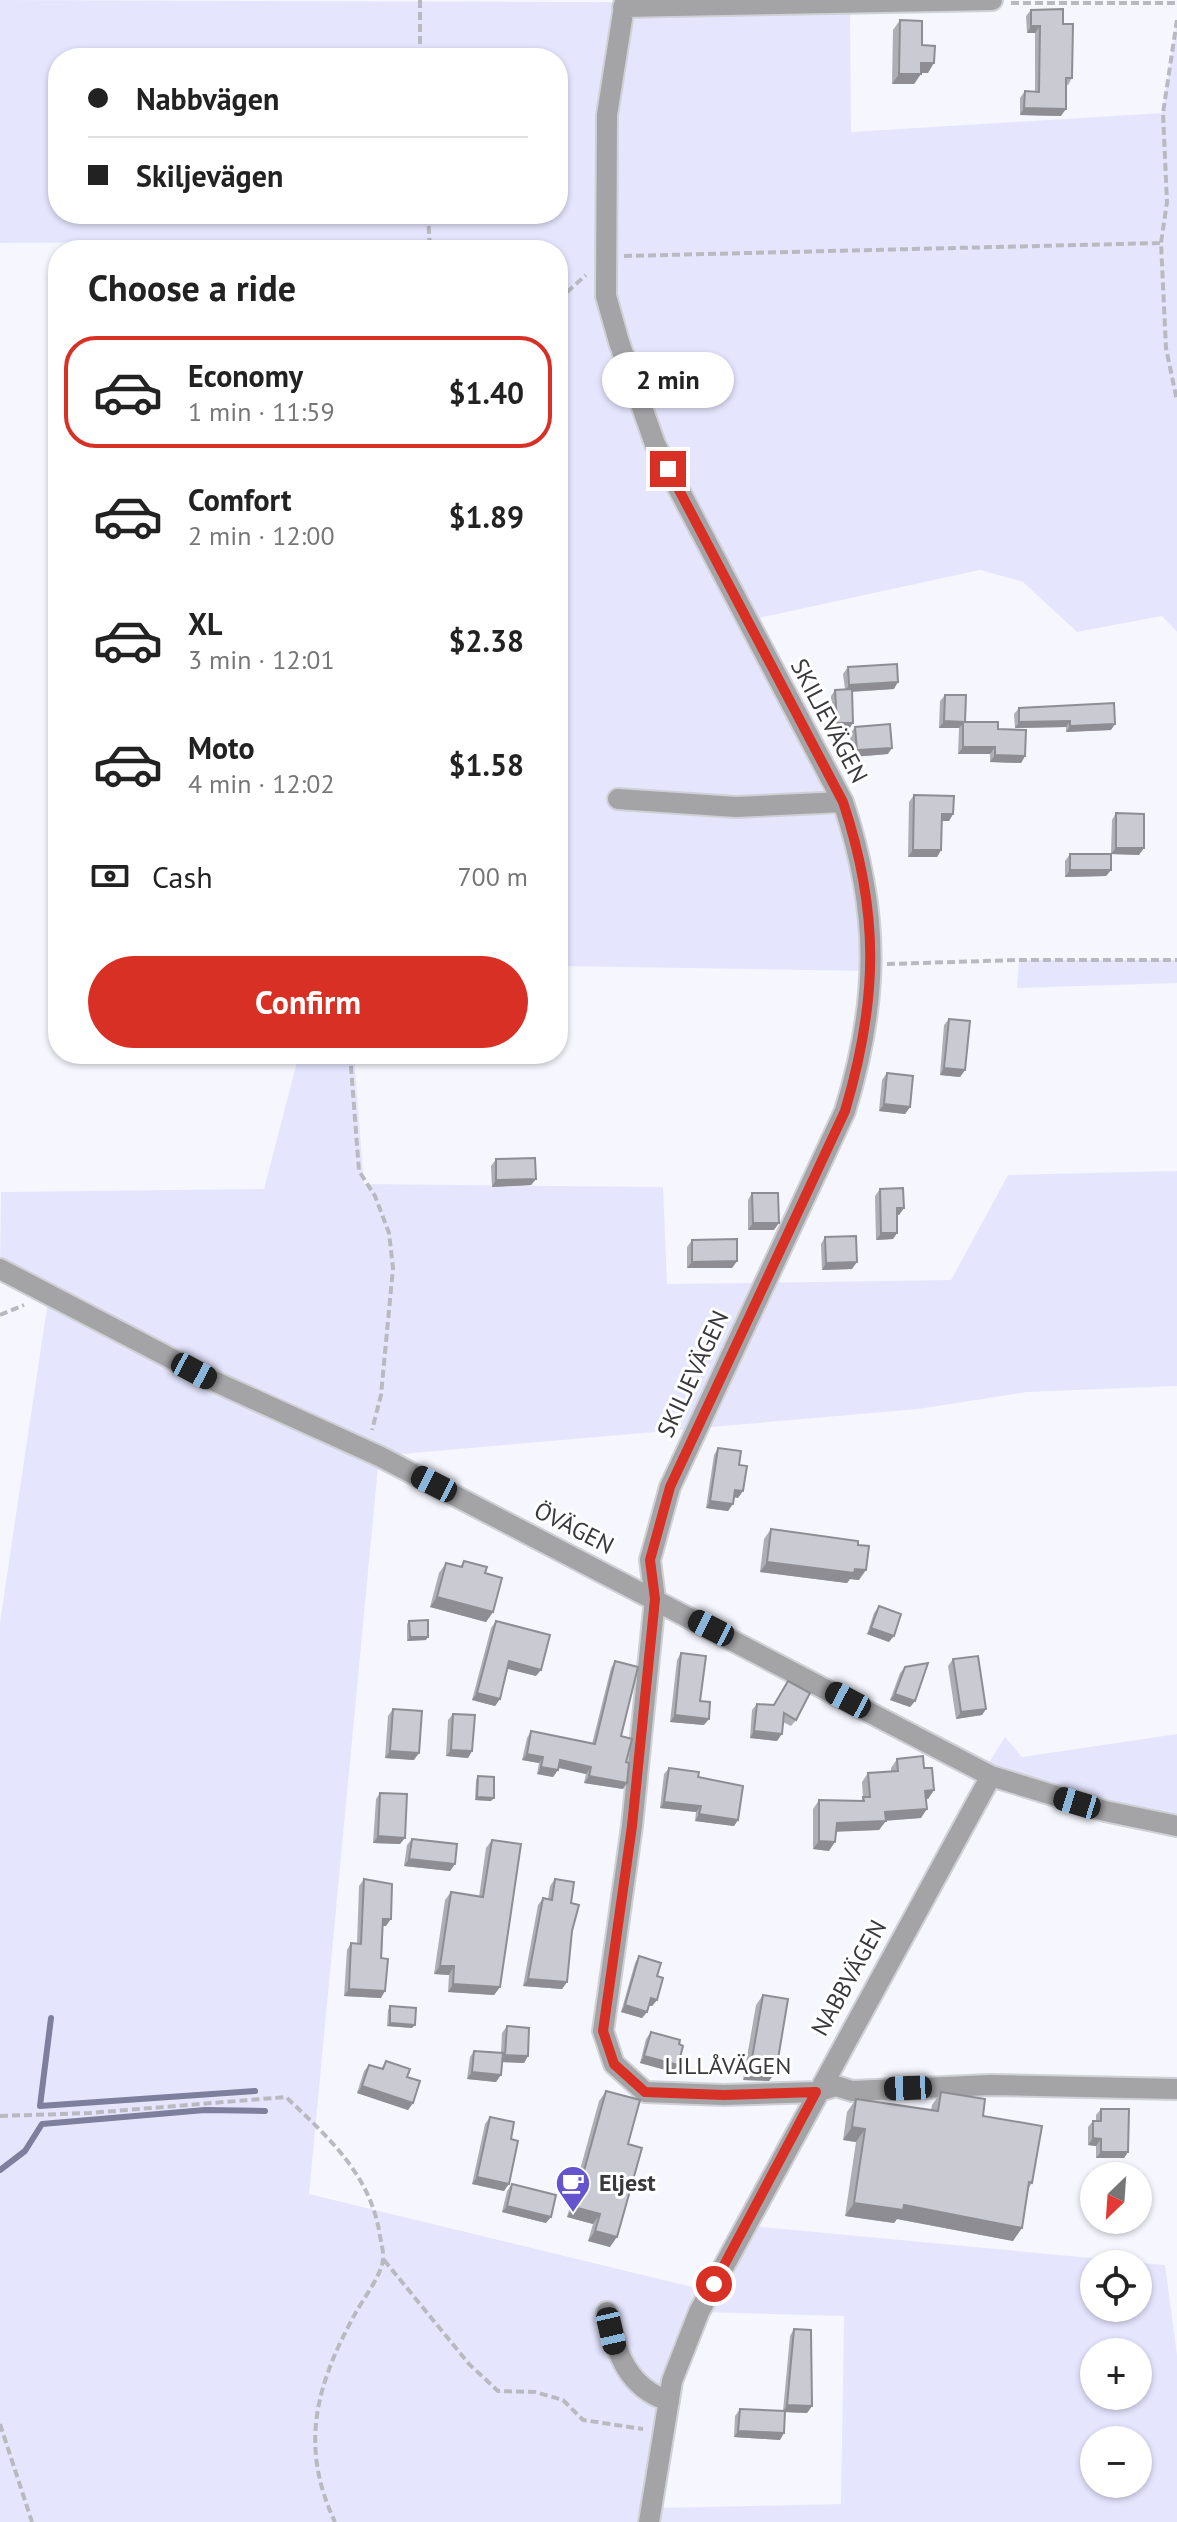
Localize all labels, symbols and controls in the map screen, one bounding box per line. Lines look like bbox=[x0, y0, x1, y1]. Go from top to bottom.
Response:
text: Nabbvägen bbox=[136, 79, 279, 118]
text: Skiljevägen bbox=[136, 156, 283, 195]
text: Choose a ride bbox=[88, 264, 296, 311]
callout: 2 min bbox=[602, 353, 734, 409]
icon: car bbox=[92, 356, 164, 428]
text: Economy bbox=[188, 356, 303, 395]
text: 2 min bbox=[636, 363, 700, 396]
text: $1.40 bbox=[449, 373, 524, 412]
text: 1 min · 11:59 bbox=[188, 395, 335, 428]
route end bbox=[650, 451, 686, 487]
icon: car bbox=[92, 480, 164, 552]
text: Comfort bbox=[188, 480, 291, 519]
text: $1.89 bbox=[449, 497, 524, 536]
text: 2 min · 12:00 bbox=[188, 519, 335, 552]
icon: car bbox=[92, 604, 164, 676]
text: XL bbox=[188, 604, 222, 643]
text: $2.38 bbox=[449, 621, 524, 660]
text: 3 min · 12:01 bbox=[188, 643, 335, 676]
street label: SKILJEVÄGEN bbox=[784, 653, 875, 788]
icon: car bbox=[92, 728, 164, 800]
text: Moto bbox=[188, 728, 255, 767]
text: $1.58 bbox=[449, 745, 524, 784]
text: 4 min · 12:02 bbox=[188, 767, 335, 800]
icon: cash bbox=[88, 854, 132, 898]
text: Cash bbox=[152, 857, 213, 896]
text: 700 m bbox=[457, 860, 528, 893]
button: Confirm bbox=[88, 956, 528, 1048]
street label: SKILJEVÄGEN bbox=[650, 1305, 735, 1442]
car bbox=[167, 1349, 221, 1393]
car bbox=[407, 1462, 461, 1506]
street label: ÖVÄGEN bbox=[529, 1494, 619, 1561]
car bbox=[684, 1606, 738, 1650]
car bbox=[821, 1678, 875, 1722]
car bbox=[1051, 1785, 1103, 1821]
street label: NABBVÄGEN bbox=[804, 1914, 893, 2041]
street label: LILLÅVÄGEN bbox=[664, 2050, 792, 2081]
car bbox=[884, 2075, 932, 2101]
north arrow bbox=[1080, 2162, 1152, 2234]
map controls bbox=[1080, 2162, 1152, 2498]
cafe icon: Eljest bbox=[554, 2164, 592, 2214]
place label: Eljest bbox=[599, 2167, 656, 2198]
button: locate bbox=[1080, 2250, 1152, 2322]
route start bbox=[696, 2266, 732, 2302]
car bbox=[594, 2305, 628, 2357]
button: + bbox=[1080, 2338, 1152, 2410]
button: − bbox=[1080, 2426, 1152, 2498]

